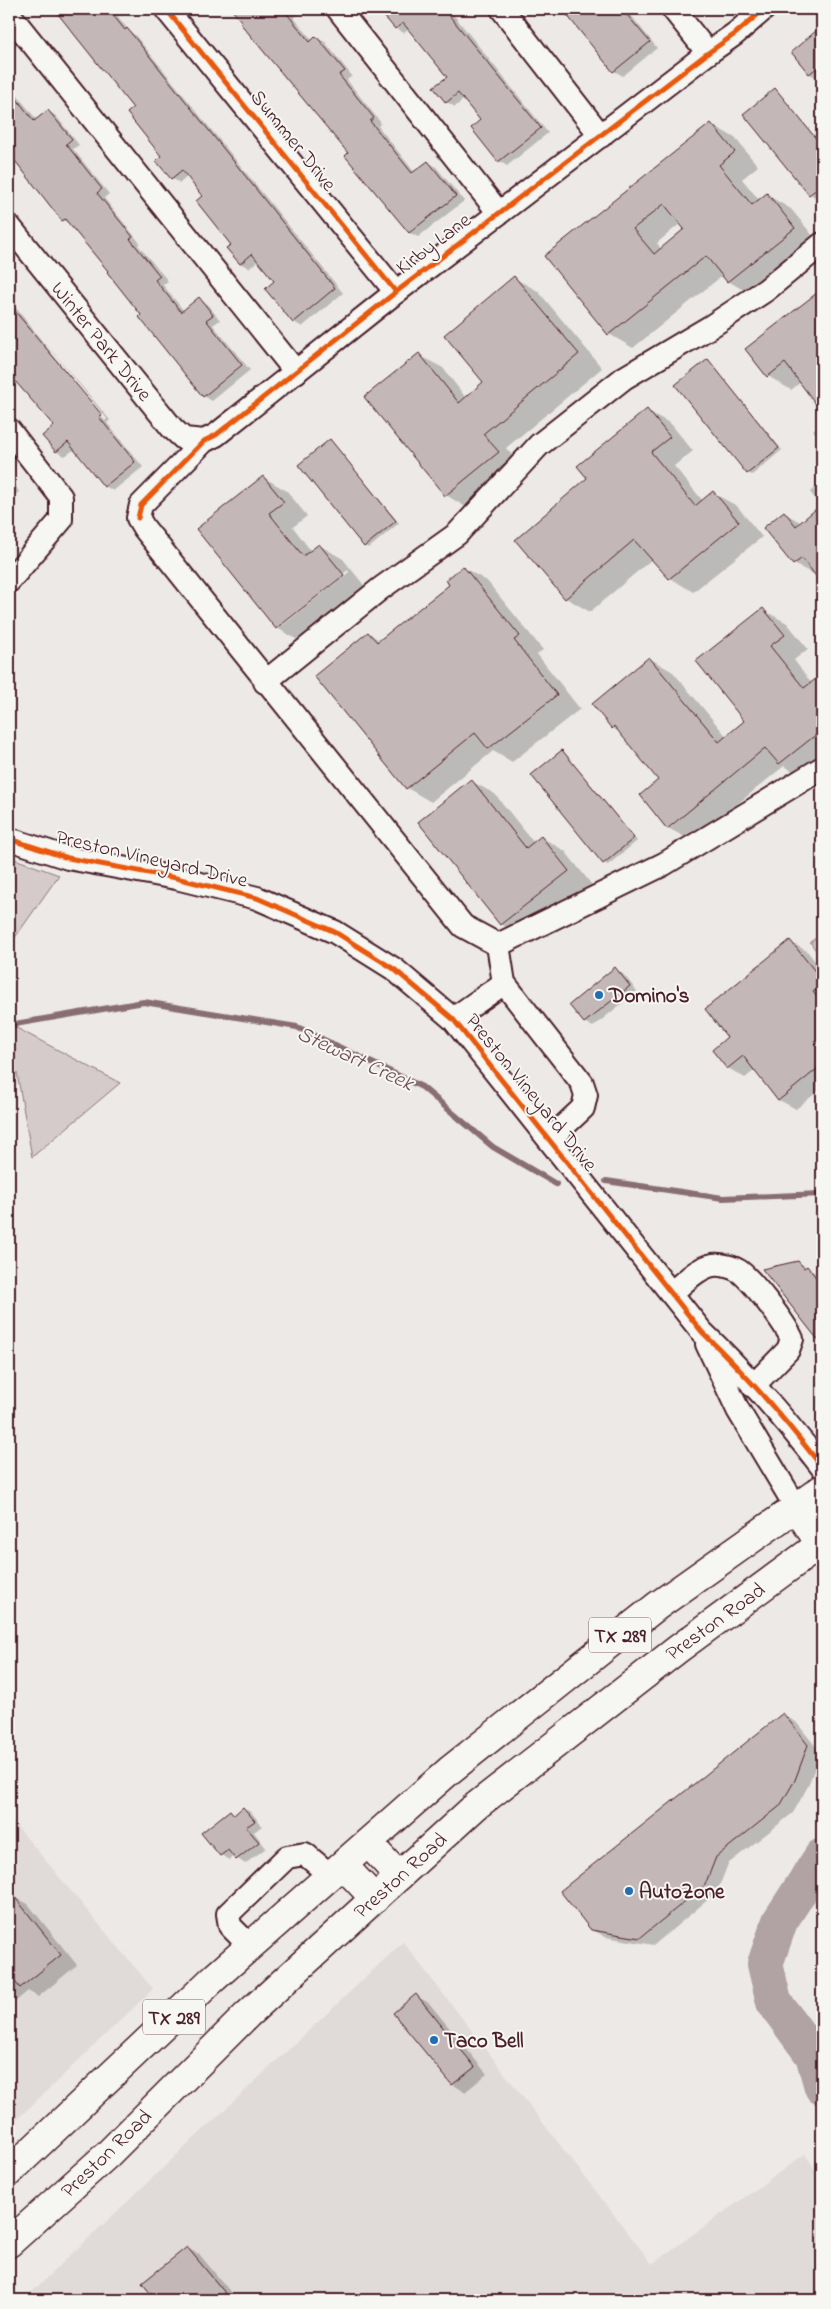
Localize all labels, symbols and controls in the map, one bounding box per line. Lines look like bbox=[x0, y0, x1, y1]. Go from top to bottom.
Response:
street label: Summer Drive bbox=[242, 84, 343, 199]
street label: Kirby Lane bbox=[390, 206, 480, 284]
street label: Winter Park Drive bbox=[43, 276, 159, 409]
street label: Preston Vineyard Drive bbox=[52, 823, 251, 899]
place label: Domino's bbox=[608, 982, 690, 1012]
marker: Domino's bbox=[593, 989, 605, 1001]
street label: Preston Vineyard Drive bbox=[456, 1008, 604, 1181]
water label: Stewart Creek bbox=[291, 1019, 420, 1101]
street label: Preston Road bbox=[660, 1576, 772, 1669]
road number: TX 289 bbox=[589, 1618, 651, 1652]
street label: Preston Road bbox=[348, 1826, 455, 1927]
place label: AutoZone bbox=[639, 1878, 725, 1908]
marker: AutoZone bbox=[623, 1885, 635, 1897]
road number: TX 289 bbox=[143, 2000, 205, 2034]
place label: Taco Bell bbox=[444, 2027, 524, 2057]
marker: Taco Bell bbox=[428, 2034, 440, 2046]
street label: Preston Road bbox=[55, 2103, 160, 2206]

